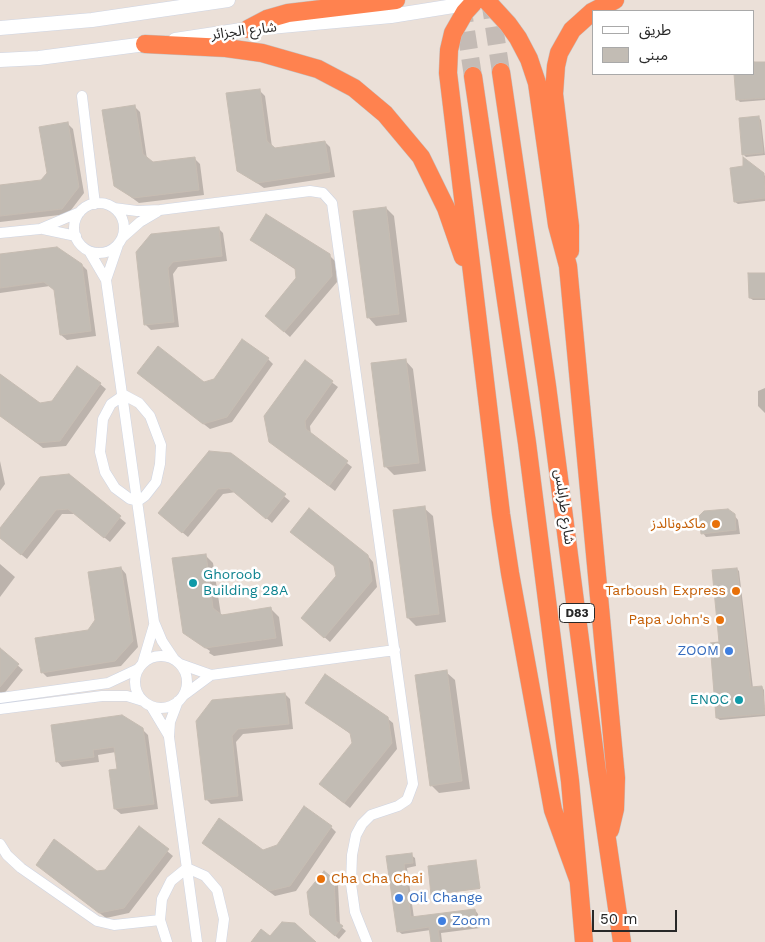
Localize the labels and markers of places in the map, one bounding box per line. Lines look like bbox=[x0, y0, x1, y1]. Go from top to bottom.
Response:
place label: ماكدونالدز bbox=[651, 516, 706, 532]
marker: ماكدونالدز bbox=[710, 518, 722, 530]
place label: Ghoroob Building 28A bbox=[203, 567, 288, 600]
marker: Ghoroob Building 28A bbox=[187, 577, 199, 589]
place label: Tarboush Express bbox=[605, 583, 726, 599]
marker: Tarboush Express bbox=[730, 585, 742, 597]
place label: Papa John's bbox=[628, 612, 710, 628]
marker: Papa John's bbox=[714, 614, 726, 626]
place label: ZOOM bbox=[677, 643, 719, 659]
marker: ZOOM bbox=[723, 645, 735, 657]
place label: ENOC bbox=[690, 692, 729, 708]
marker: ENOC bbox=[733, 694, 745, 706]
place label: Cha Cha Chai bbox=[331, 871, 423, 887]
marker: Cha Cha Chai bbox=[315, 873, 327, 885]
place label: Oil Change bbox=[409, 890, 483, 906]
marker: Oil Change bbox=[393, 892, 405, 904]
place label: Zoom bbox=[452, 913, 491, 929]
marker: Zoom bbox=[436, 915, 448, 927]

